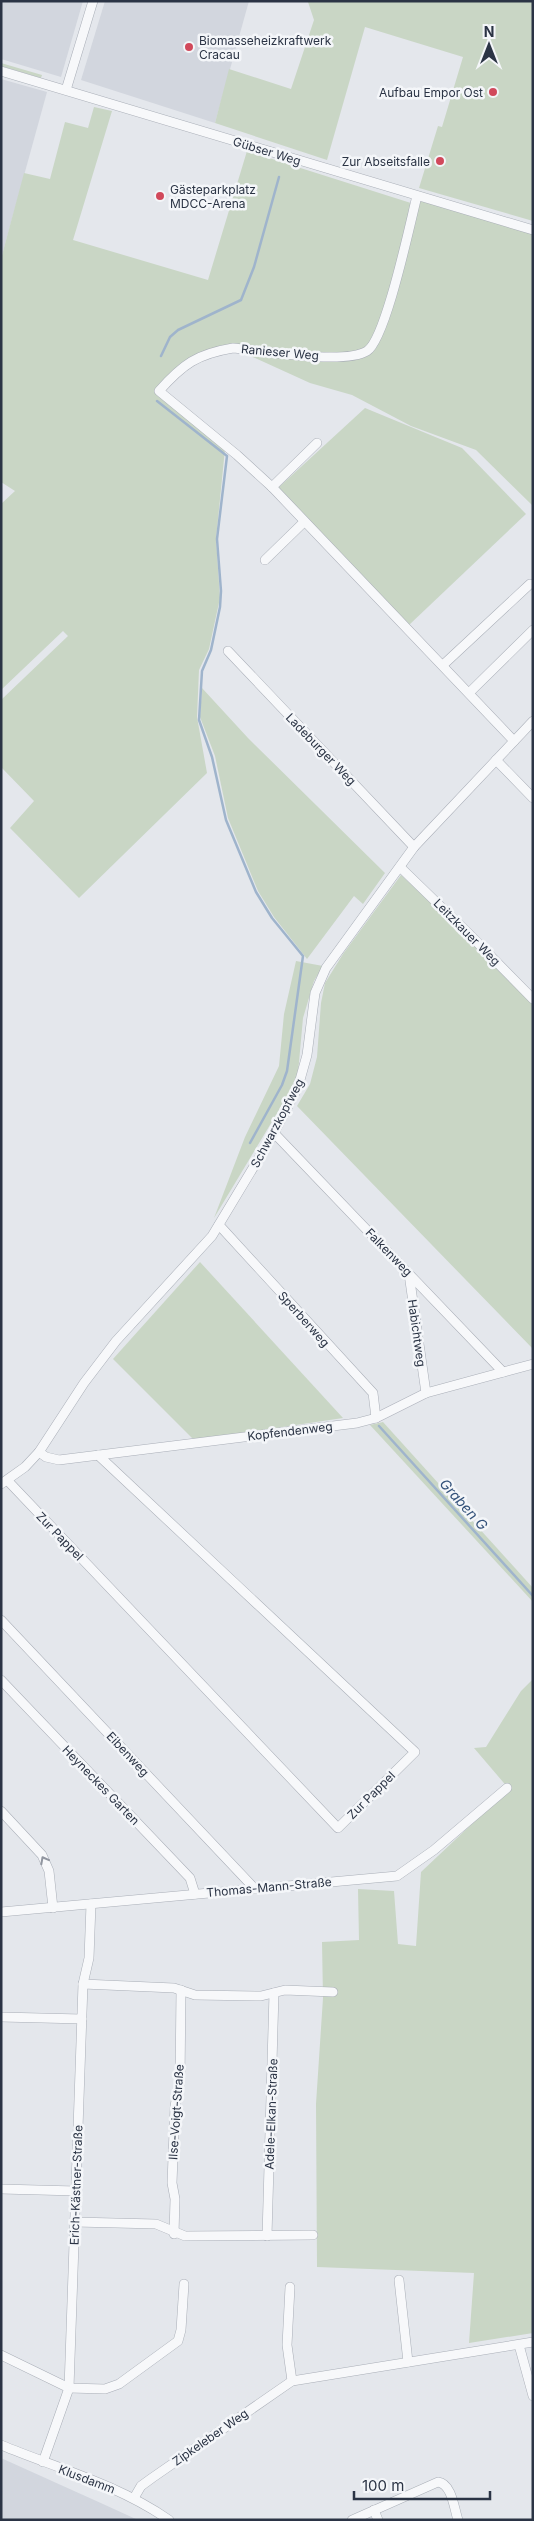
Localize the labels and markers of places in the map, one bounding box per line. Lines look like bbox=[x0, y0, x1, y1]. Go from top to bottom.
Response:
place label: Biomasseheizkraftwerk Cracau bbox=[199, 33, 332, 62]
marker: Biomasseheizkraftwerk Cracau bbox=[183, 41, 195, 53]
place label: Aufbau Empor Ost bbox=[379, 85, 483, 100]
marker: Aufbau Empor Ost bbox=[487, 86, 499, 98]
place label: Zur Abseitsfalle bbox=[342, 154, 430, 169]
marker: Zur Abseitsfalle bbox=[434, 155, 446, 167]
place label: Gästeparkplatz MDCC-Arena bbox=[170, 182, 256, 211]
marker: Gästeparkplatz MDCC-Arena bbox=[154, 190, 166, 202]

